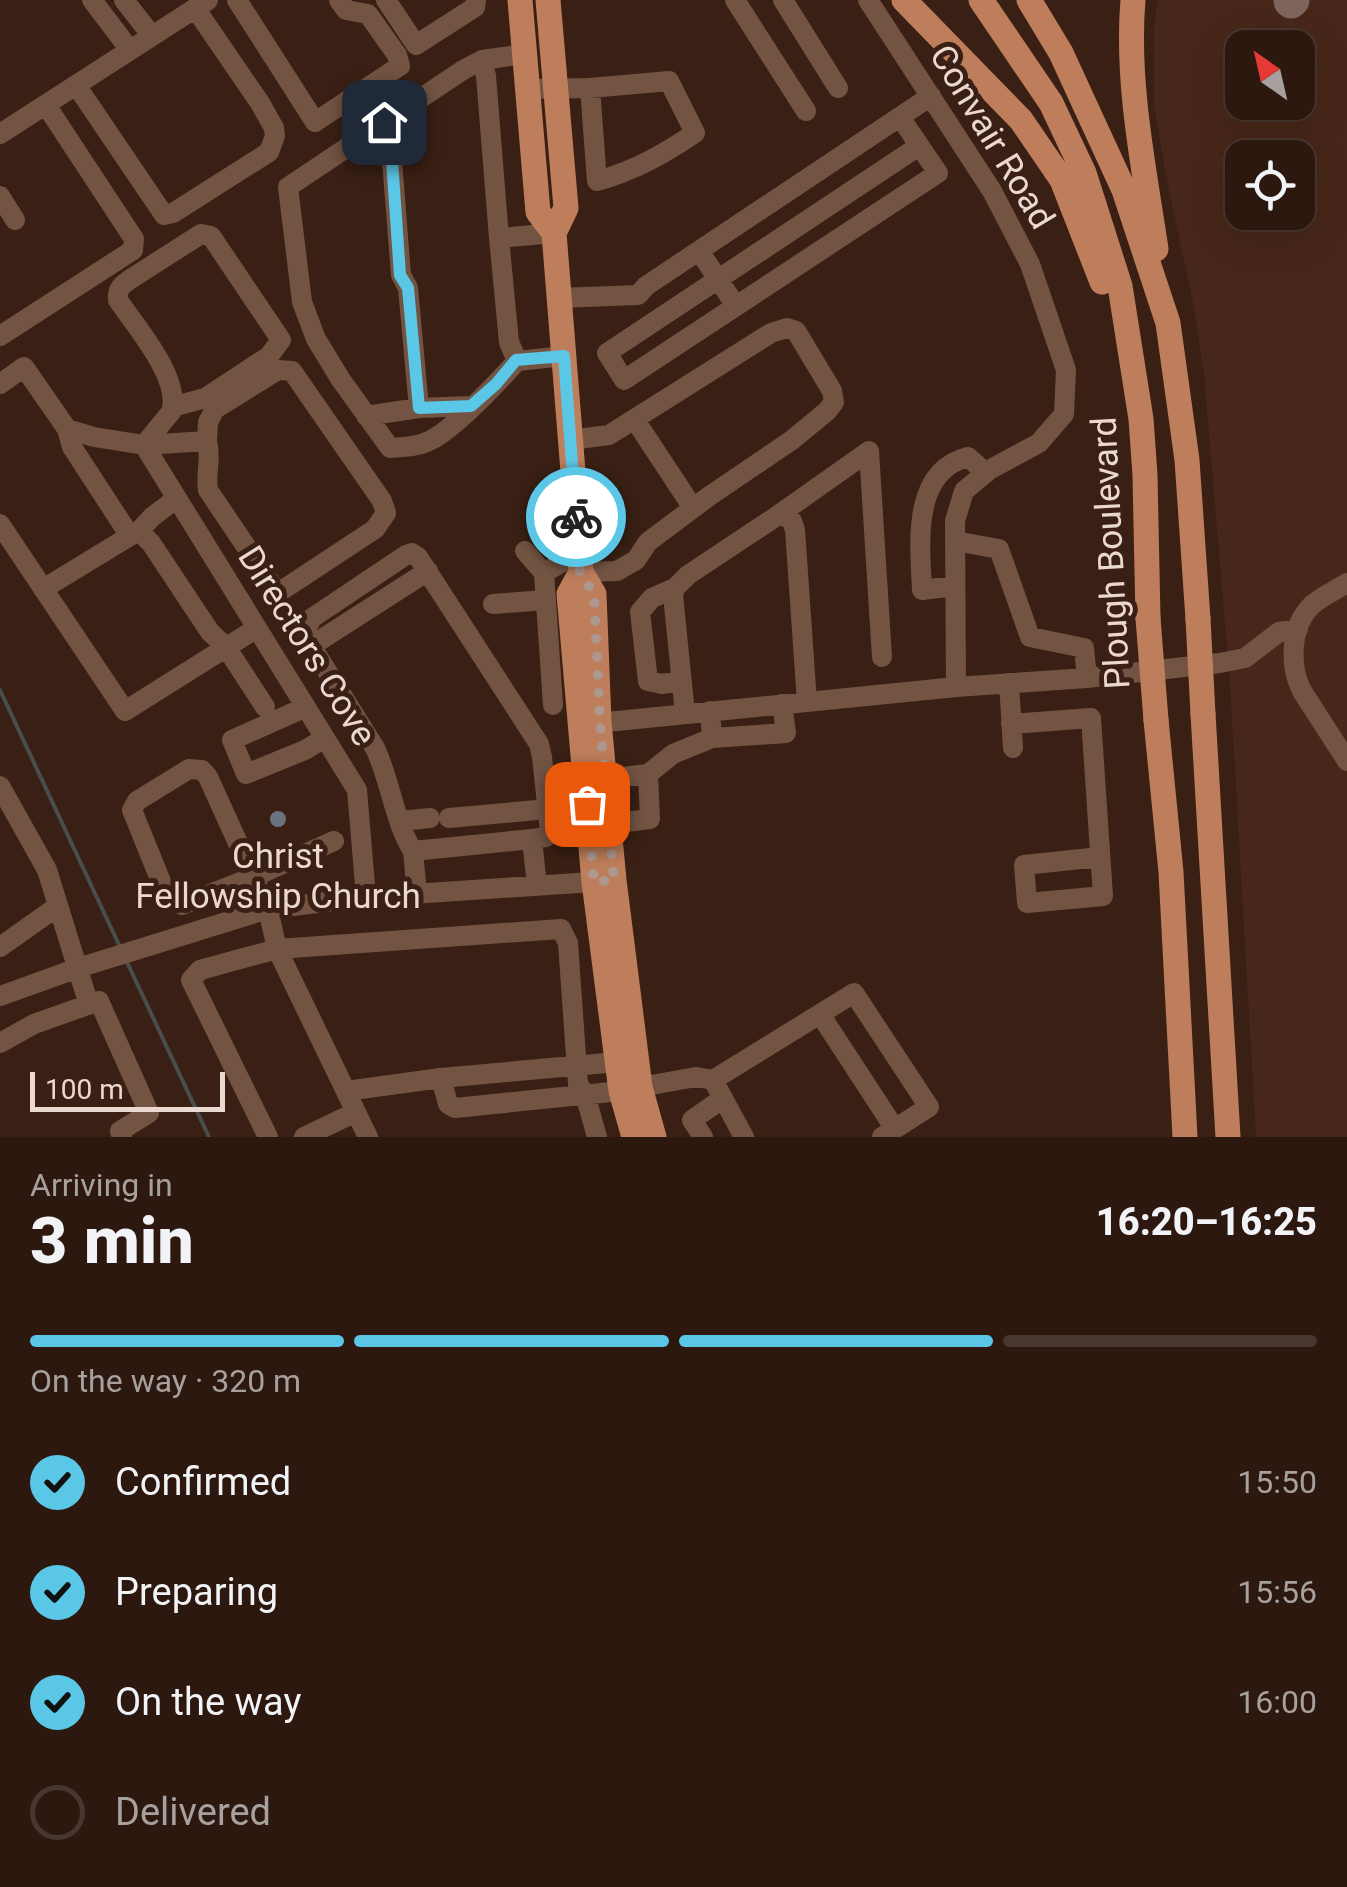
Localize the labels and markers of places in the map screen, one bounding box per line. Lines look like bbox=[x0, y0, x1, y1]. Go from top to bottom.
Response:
pin bbox=[342, 80, 427, 165]
pin bbox=[545, 762, 630, 847]
marker: Christ Fellowship Church bbox=[267, 808, 289, 830]
place label: Christ Fellowship Church bbox=[135, 836, 421, 917]

